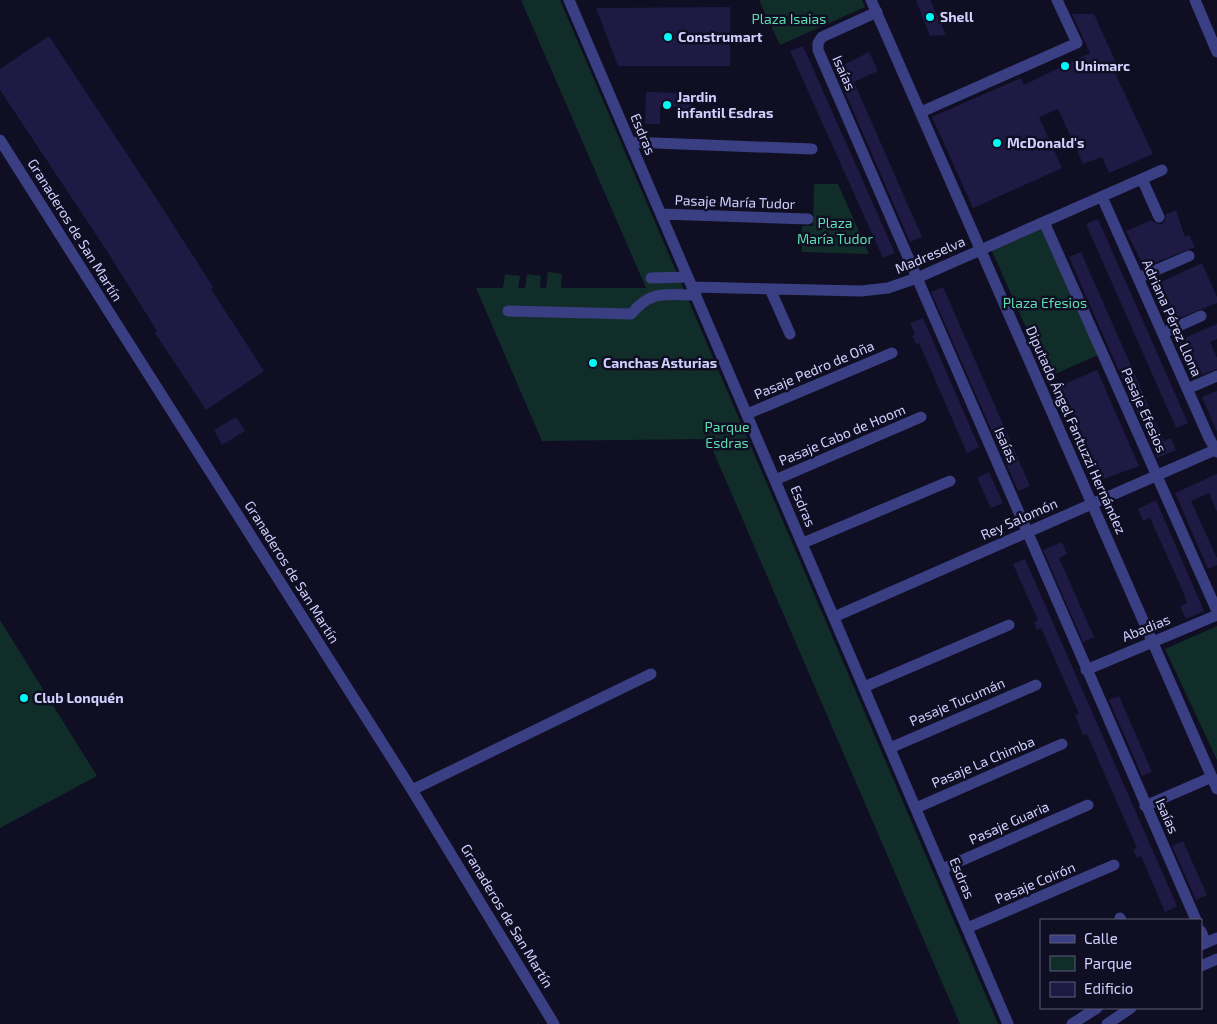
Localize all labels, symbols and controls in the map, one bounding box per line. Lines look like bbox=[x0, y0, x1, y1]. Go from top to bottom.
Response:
place label: Shell bbox=[940, 8, 974, 25]
park label: Plaza Isaias bbox=[752, 10, 826, 27]
marker: Shell bbox=[924, 11, 936, 23]
place label: Construmart bbox=[678, 28, 763, 45]
marker: Construmart bbox=[662, 31, 674, 43]
street label: Isaías bbox=[829, 53, 860, 93]
place label: Unimarc bbox=[1075, 57, 1130, 74]
marker: Unimarc bbox=[1059, 60, 1071, 72]
place label: Jardin infantil Esdras bbox=[677, 88, 773, 121]
marker: Jardin infantil Esdras bbox=[661, 99, 673, 111]
street label: Esdras bbox=[627, 111, 660, 157]
place label: McDonald's bbox=[1007, 134, 1085, 151]
marker: McDonald's bbox=[991, 137, 1003, 149]
street label: Granaderos de San Martín bbox=[24, 155, 126, 304]
street label: Pasaje María Tudor bbox=[674, 191, 796, 212]
park label: Plaza María Tudor bbox=[797, 214, 873, 247]
street label: Madreselva bbox=[892, 232, 967, 277]
street label: Adriana Pérez Llona bbox=[1139, 257, 1206, 379]
park label: Plaza Efesios bbox=[1003, 294, 1087, 311]
street label: Diputado Ángel Fantuzzi Hernández bbox=[1023, 323, 1130, 537]
street label: Pasaje Pedro de Oña bbox=[751, 337, 876, 403]
place label: Canchas Asturias bbox=[603, 354, 717, 371]
marker: Canchas Asturias bbox=[587, 357, 599, 369]
street label: Pasaje Efesios bbox=[1118, 365, 1171, 455]
street label: Pasaje Cabo de Hoom bbox=[776, 400, 908, 469]
park label: Parque Esdras bbox=[705, 418, 749, 451]
street label: Isaías bbox=[991, 425, 1022, 465]
street label: Esdras bbox=[787, 483, 820, 529]
street label: Rey Salomón bbox=[978, 494, 1060, 543]
street label: Granaderos de San Martín bbox=[241, 497, 343, 646]
street label: Abadias bbox=[1119, 610, 1172, 645]
street label: Pasaje Tucumán bbox=[906, 674, 1007, 729]
place label: Club Lonquén bbox=[34, 689, 124, 706]
marker: Club Lonquén bbox=[18, 692, 30, 704]
street label: Pasaje La Chimba bbox=[929, 732, 1037, 791]
street label: Isaías bbox=[1152, 796, 1183, 836]
street label: Pasaje Guaria bbox=[966, 797, 1052, 848]
street label: Granaderos de San Martín bbox=[458, 841, 557, 991]
street label: Esdras bbox=[946, 855, 979, 901]
street label: Pasaje Coirón bbox=[992, 858, 1078, 907]
legend bbox=[1040, 919, 1202, 1009]
text: Calle bbox=[1084, 929, 1118, 947]
text: Parque bbox=[1084, 954, 1132, 972]
text: Edificio bbox=[1084, 979, 1133, 997]

